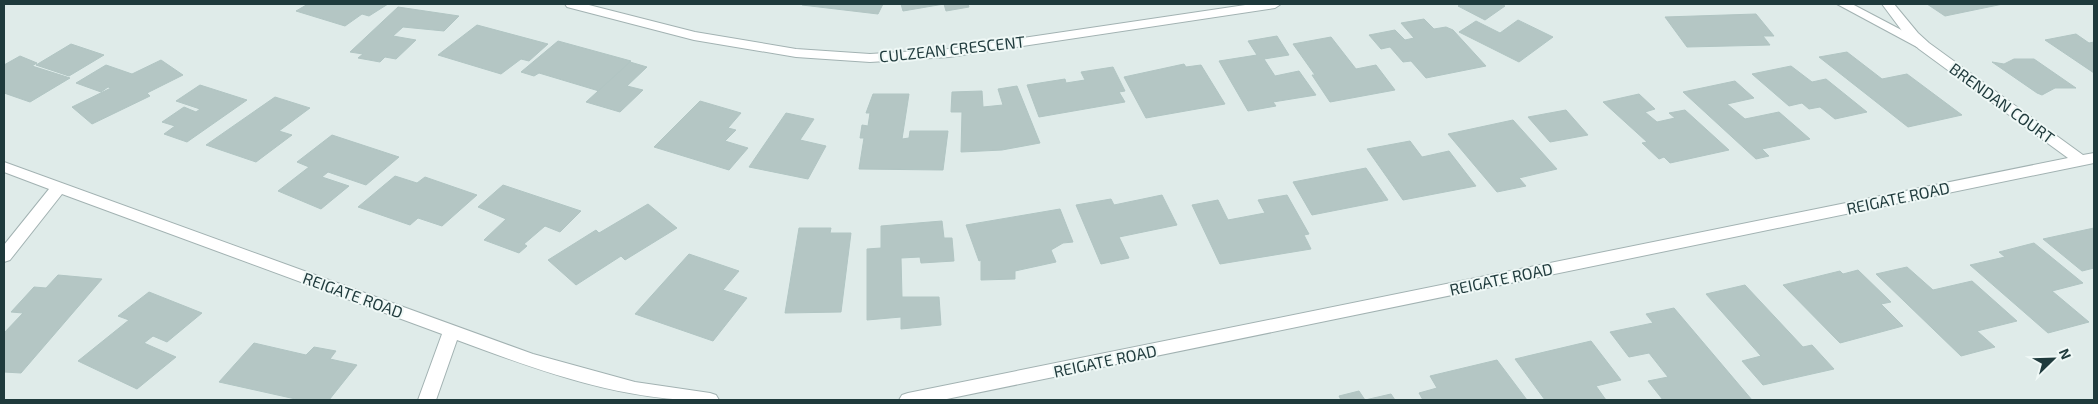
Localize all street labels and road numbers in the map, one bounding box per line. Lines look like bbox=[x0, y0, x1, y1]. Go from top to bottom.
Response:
street label: CULZEAN CRESCENT bbox=[878, 31, 1026, 66]
street label: BRENDAN COURT bbox=[1946, 58, 2058, 147]
street label: REIGATE ROAD bbox=[1845, 177, 1951, 218]
street label: REIGATE ROAD bbox=[1448, 258, 1554, 299]
street label: REIGATE ROAD bbox=[301, 268, 406, 321]
street label: REIGATE ROAD bbox=[1052, 340, 1158, 381]

